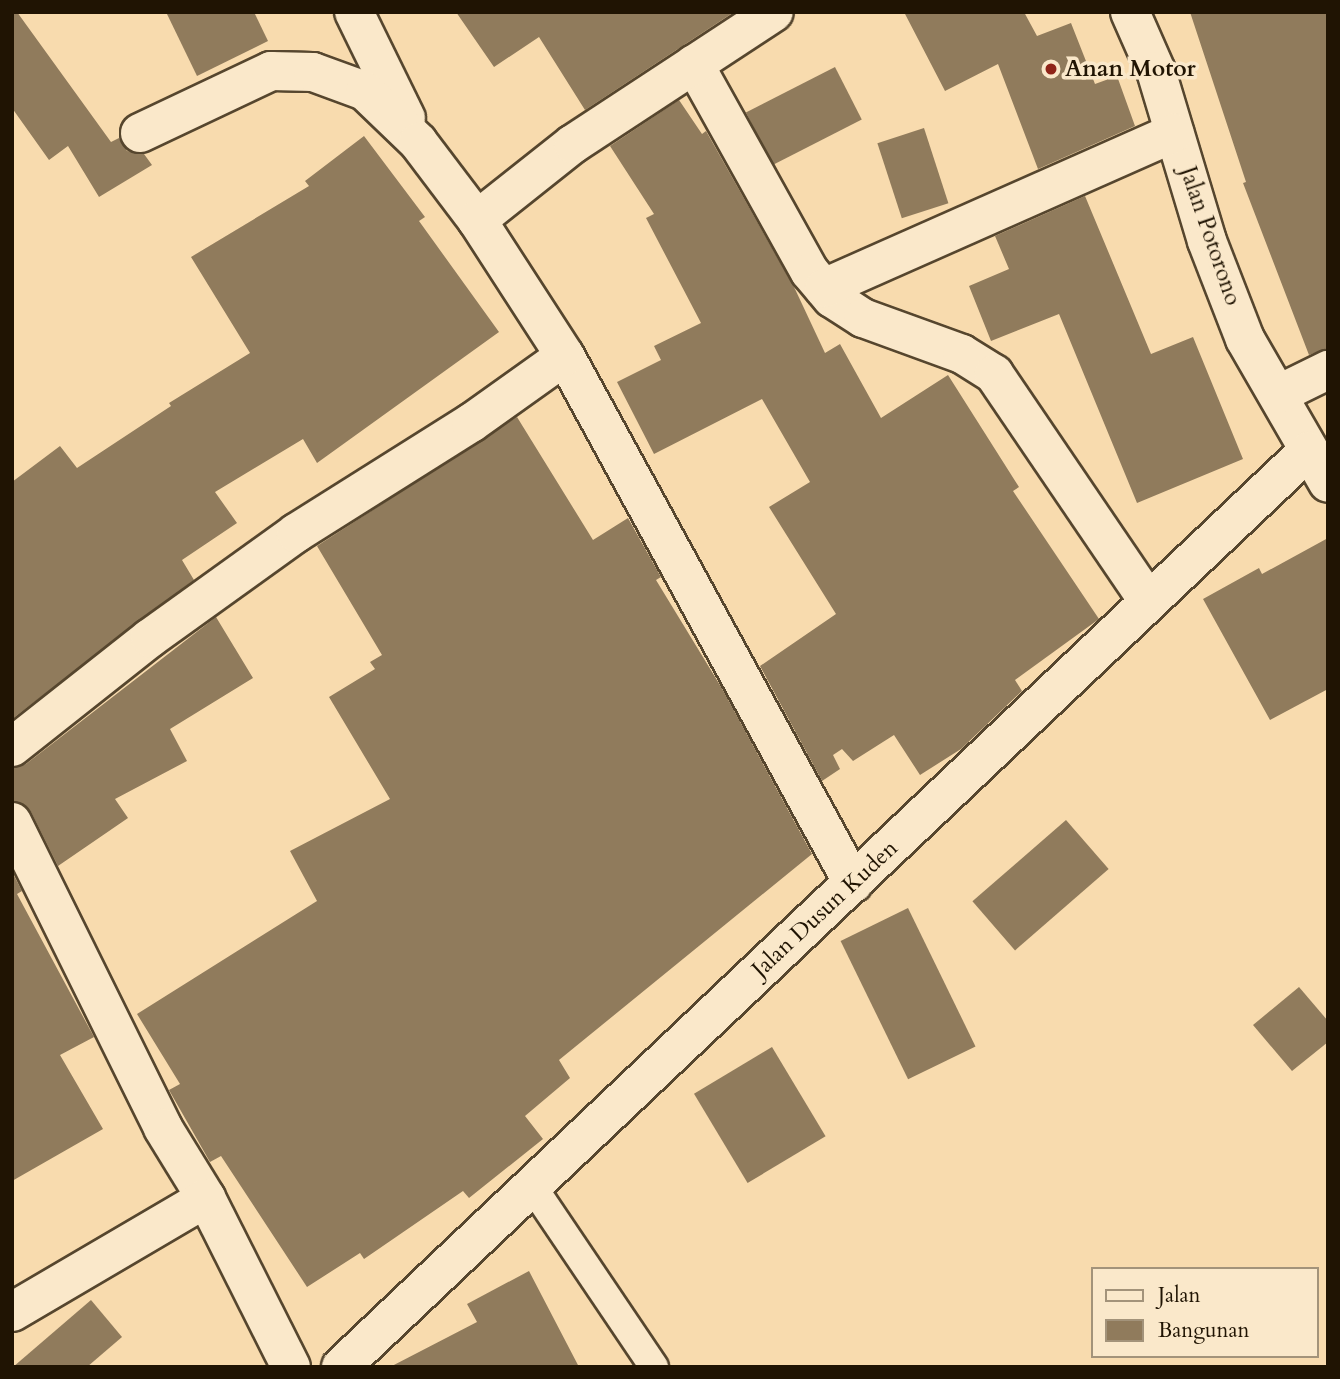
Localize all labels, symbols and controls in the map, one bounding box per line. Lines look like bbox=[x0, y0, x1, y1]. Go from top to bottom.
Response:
place label: Anan Motor bbox=[1065, 55, 1196, 83]
marker: Anan Motor bbox=[1043, 61, 1059, 77]
street label: Jalan Potorono bbox=[1173, 163, 1247, 309]
street label: Jalan Dusun Kuden bbox=[746, 834, 904, 984]
legend bbox=[1092, 1267, 1319, 1358]
text: Jalan bbox=[1158, 1281, 1201, 1310]
text: Bangunan bbox=[1158, 1316, 1250, 1345]

